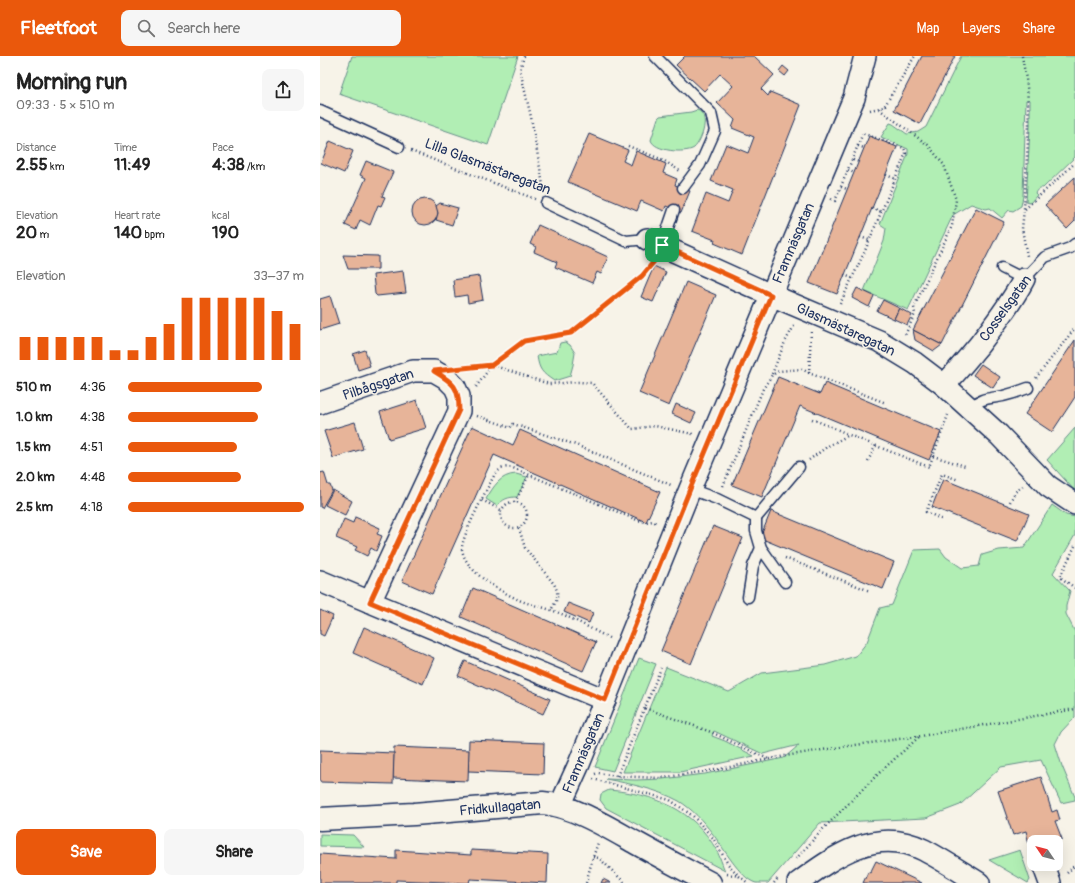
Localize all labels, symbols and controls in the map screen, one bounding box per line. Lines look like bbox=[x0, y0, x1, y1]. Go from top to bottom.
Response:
search box bbox=[121, 10, 401, 46]
text: Fleetfoot bbox=[20, 16, 97, 40]
icon: search bbox=[135, 17, 157, 39]
text: Search here bbox=[167, 19, 240, 38]
text: Map bbox=[917, 20, 940, 37]
text: Layers bbox=[962, 20, 1000, 37]
text: Share bbox=[1022, 20, 1055, 37]
text: Morning run bbox=[16, 68, 127, 96]
button: share bbox=[262, 69, 304, 111]
text: 09:33 · 5 × 510 m bbox=[16, 97, 115, 113]
street label: Lilla Glasmästaregatan bbox=[422, 135, 553, 198]
text: Distance bbox=[16, 141, 56, 154]
text: Time bbox=[114, 141, 137, 154]
text: Pace bbox=[212, 141, 234, 154]
text: 2.55 bbox=[16, 154, 48, 175]
text: 11:49 bbox=[114, 154, 150, 175]
text: 4:38 bbox=[212, 154, 244, 175]
text: km bbox=[48, 160, 64, 173]
text: /km bbox=[244, 160, 265, 173]
street label: Framnäsgatan bbox=[769, 200, 818, 286]
text: Elevation bbox=[16, 209, 58, 222]
text: Heart rate bbox=[114, 209, 160, 222]
text: kcal bbox=[212, 209, 230, 222]
text: 20 bbox=[16, 222, 37, 243]
text: 140 bbox=[114, 222, 142, 243]
text: 190 bbox=[212, 222, 239, 243]
text: m bbox=[37, 228, 49, 241]
text: bpm bbox=[142, 228, 165, 241]
pin bbox=[645, 228, 679, 262]
icon: arrive bbox=[651, 234, 673, 256]
text: Elevation bbox=[16, 268, 66, 284]
text: 33–37 m bbox=[253, 268, 304, 284]
street label: Cosselsgatan bbox=[976, 272, 1035, 345]
street label: Glasmästaregatan bbox=[794, 299, 898, 360]
street label: Pilbågsgatan bbox=[340, 365, 416, 404]
text: 510 m bbox=[16, 379, 51, 395]
text: 4:36 bbox=[80, 379, 106, 395]
text: 1.0 km bbox=[16, 409, 53, 425]
text: 4:38 bbox=[80, 409, 105, 425]
text: 1.5 km bbox=[16, 439, 51, 455]
text: 4:51 bbox=[80, 439, 103, 455]
text: 2.0 km bbox=[16, 469, 55, 485]
text: 4:48 bbox=[80, 469, 105, 485]
text: 2.5 km bbox=[16, 499, 53, 515]
text: 4:18 bbox=[80, 499, 103, 515]
street label: Framnäsgatan bbox=[559, 710, 608, 796]
street label: Fridkullagatan bbox=[459, 795, 542, 820]
button: Save bbox=[16, 829, 156, 875]
button: Share bbox=[164, 829, 304, 875]
north arrow bbox=[1027, 835, 1063, 871]
map controls bbox=[1027, 835, 1063, 871]

